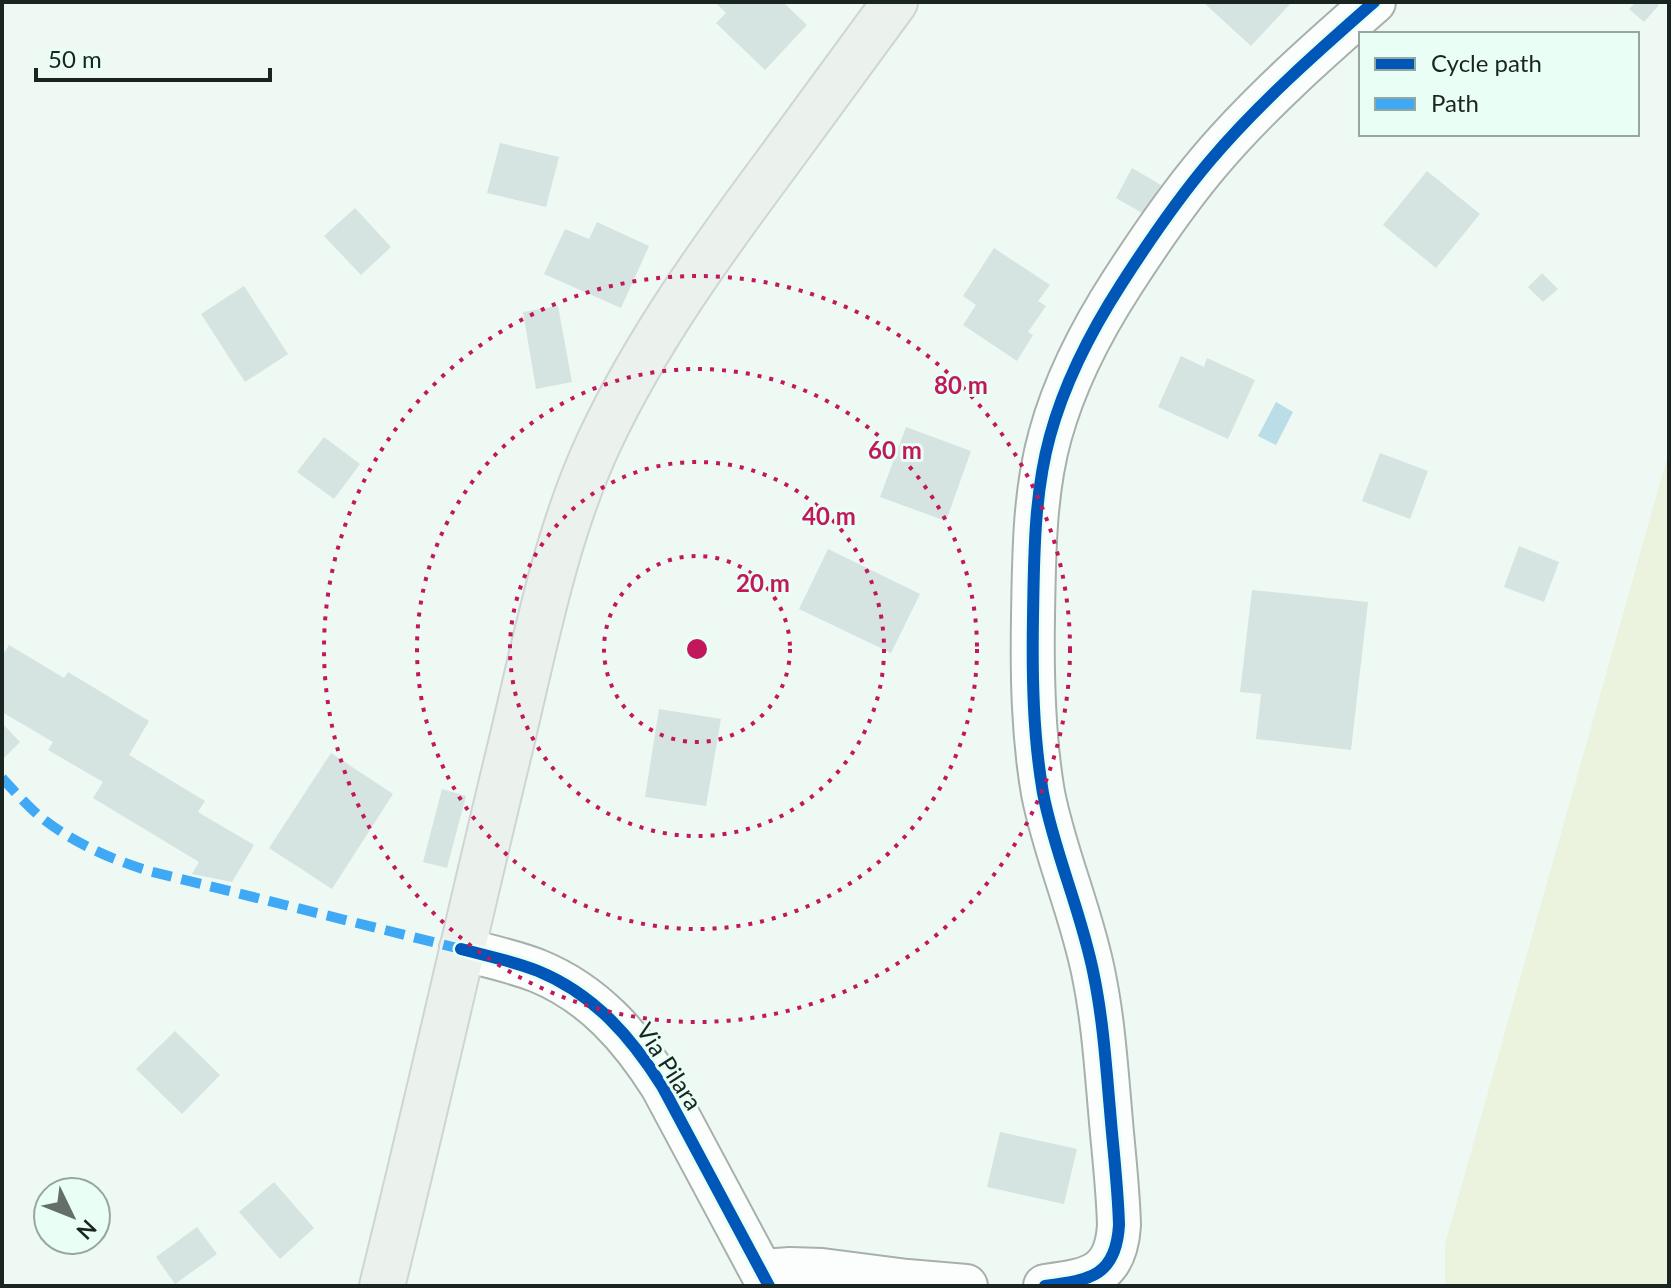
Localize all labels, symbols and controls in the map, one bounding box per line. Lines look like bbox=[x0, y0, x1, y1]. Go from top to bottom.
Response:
scale bar bbox=[36, 32, 270, 82]
legend bbox=[1359, 32, 1639, 136]
text: 50 m bbox=[48, 44, 102, 73]
text: Cycle path bbox=[1431, 48, 1542, 77]
text: Path bbox=[1431, 88, 1479, 117]
text: 80 m bbox=[934, 370, 988, 399]
text: 60 m bbox=[868, 435, 922, 464]
text: 40 m bbox=[802, 501, 856, 530]
text: 20 m bbox=[736, 568, 790, 597]
centre of rings bbox=[683, 635, 711, 663]
street label: Via Pilara bbox=[631, 1017, 709, 1115]
north arrow bbox=[32, 1176, 112, 1256]
text: N bbox=[71, 1215, 103, 1245]

